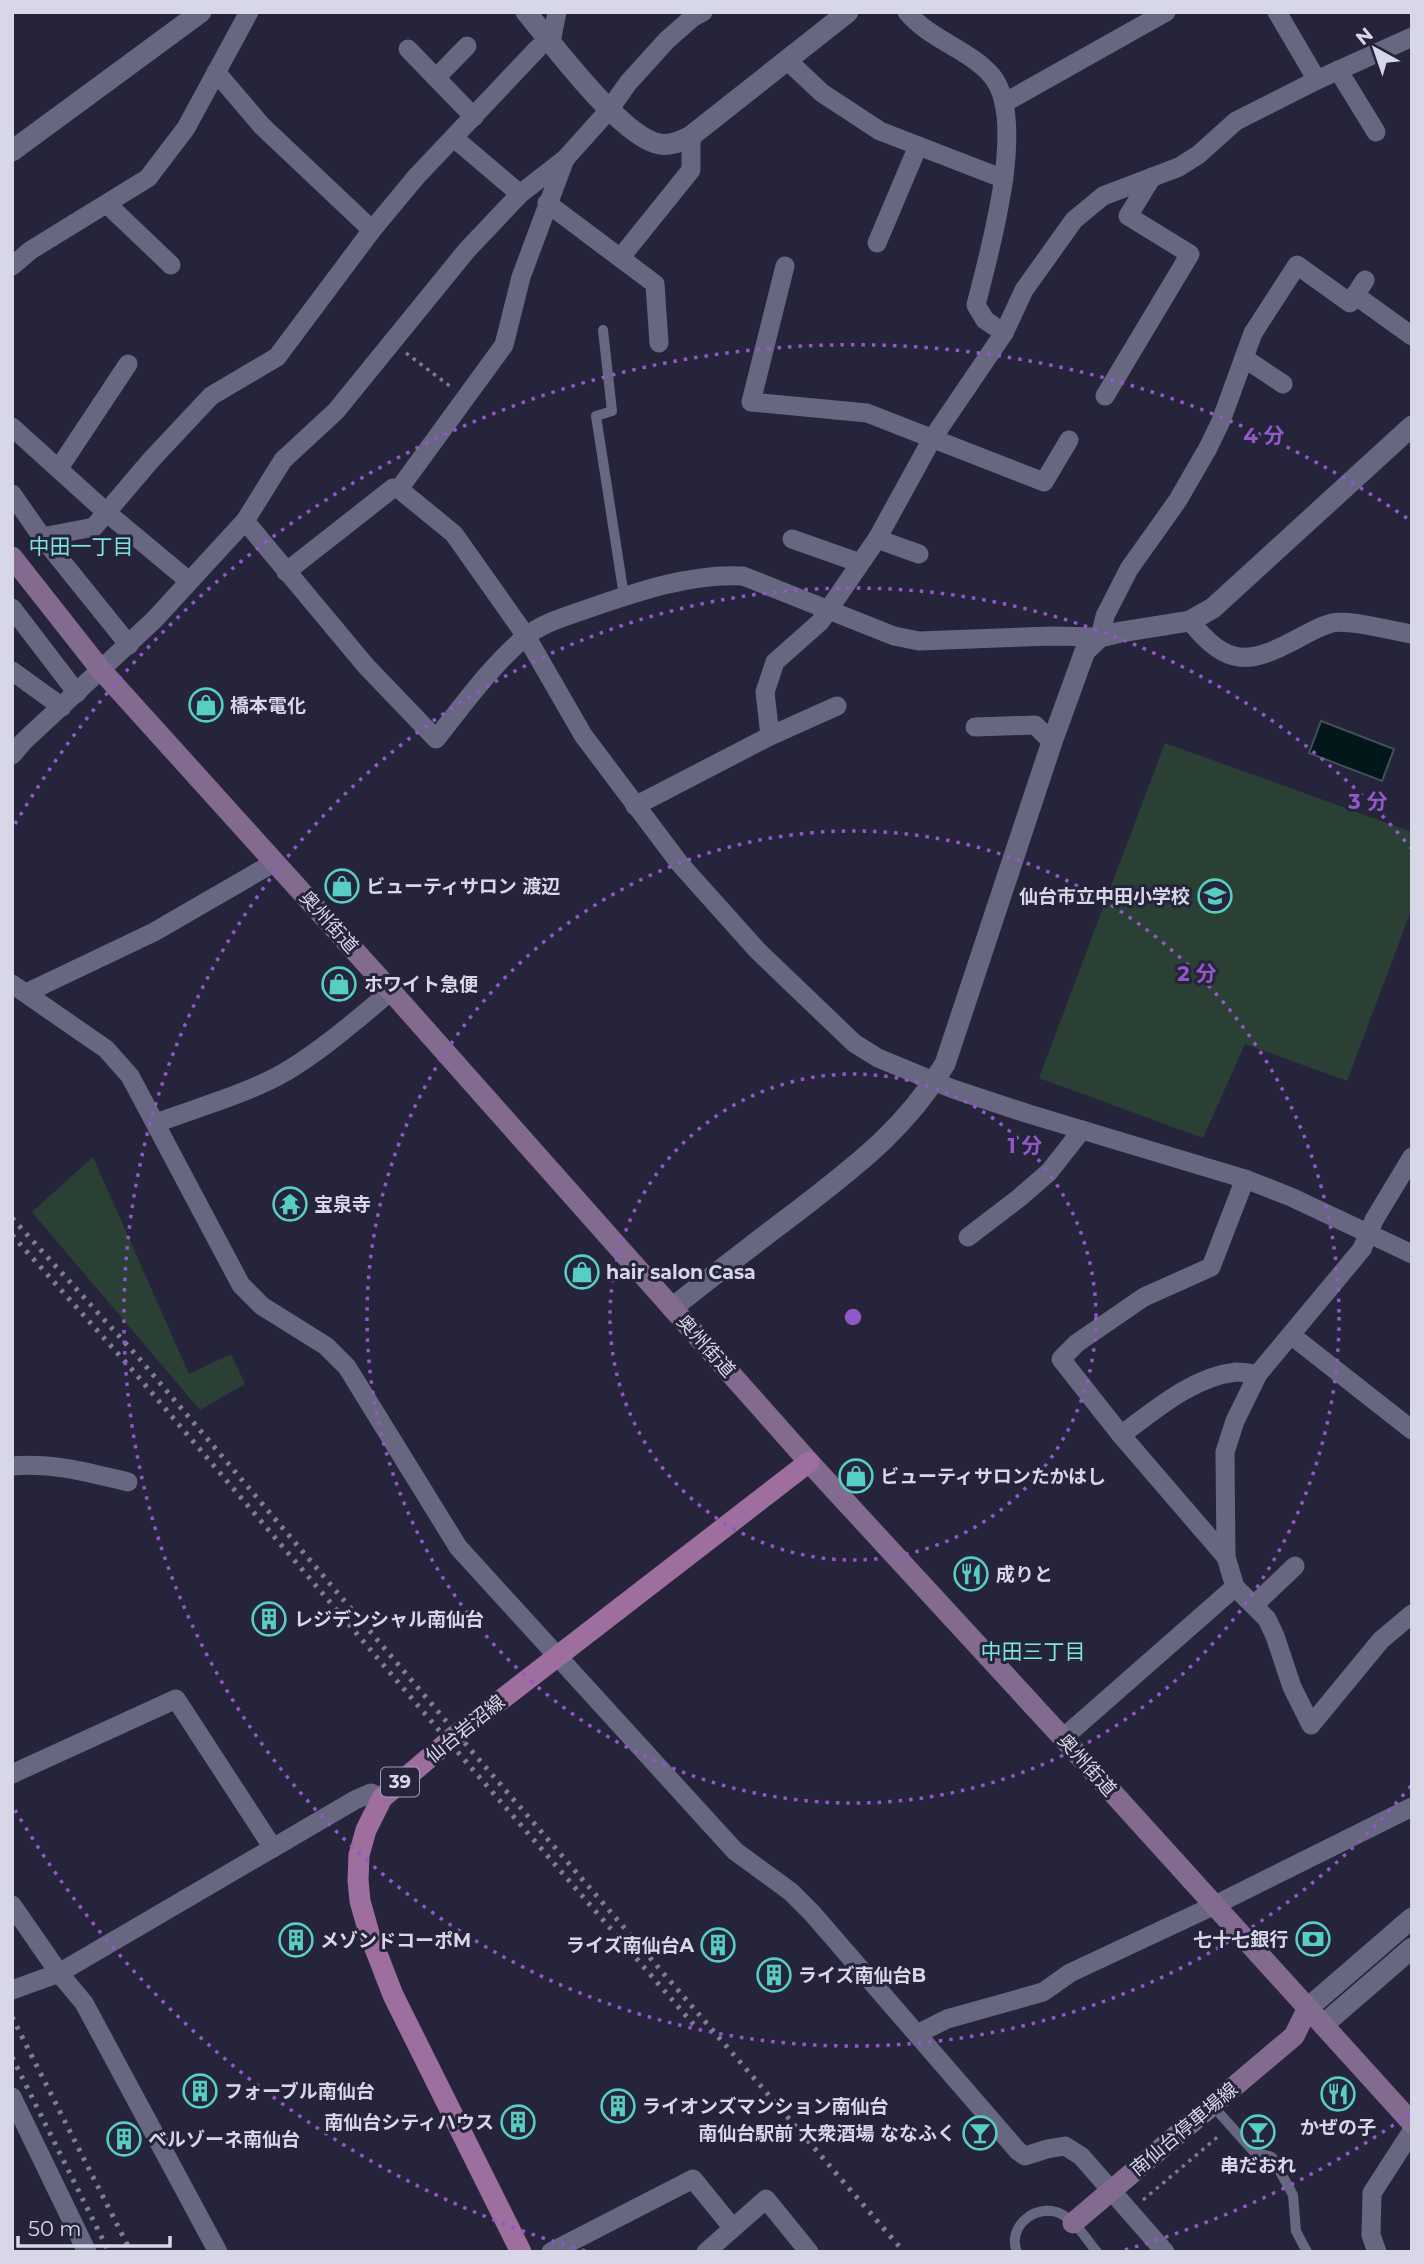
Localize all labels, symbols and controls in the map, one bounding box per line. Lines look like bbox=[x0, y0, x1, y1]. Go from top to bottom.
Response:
north arrow bbox=[1340, 14, 1410, 84]
text: N bbox=[1351, 23, 1378, 50]
text: 4 分 bbox=[1243, 423, 1285, 448]
district label: 中田一丁目 bbox=[29, 534, 134, 559]
shop icon: 橋本電化 bbox=[187, 686, 225, 724]
place label: 橋本電化 bbox=[230, 694, 306, 717]
text: 3 分 bbox=[1347, 789, 1388, 814]
shop icon: ビューティサロン 渡辺 bbox=[323, 867, 361, 905]
place label: ビューティサロン 渡辺 bbox=[366, 875, 560, 898]
school or university icon: 仙台市立中田小学校 bbox=[1196, 877, 1234, 915]
place label: 仙台市立中田小学校 bbox=[1019, 885, 1190, 908]
street label: 奥州街道 bbox=[295, 886, 363, 958]
text: 2 分 bbox=[1177, 961, 1217, 986]
shop icon: ホワイト急便 bbox=[320, 965, 358, 1003]
place label: ホワイト急便 bbox=[364, 973, 478, 996]
text: 1 分 bbox=[1007, 1133, 1043, 1158]
temple icon: 宝泉寺 bbox=[271, 1185, 309, 1223]
place label: 宝泉寺 bbox=[314, 1193, 371, 1216]
shop icon: hair salon Casa bbox=[563, 1253, 601, 1291]
place label: hair salon Casa bbox=[606, 1261, 756, 1284]
centre of rings bbox=[841, 1305, 865, 1329]
street label: 奥州街道 bbox=[672, 1310, 740, 1382]
shop icon: ビューティサロンたかはし bbox=[837, 1457, 875, 1495]
place label: ビューティサロンたかはし bbox=[880, 1465, 1106, 1488]
restaurant icon: 成りと bbox=[952, 1555, 990, 1593]
place label: 成りと bbox=[996, 1563, 1053, 1586]
building icon: レジデンシャル南仙台 bbox=[250, 1600, 288, 1638]
place label: レジデンシャル南仙台 bbox=[294, 1608, 484, 1631]
district label: 中田三丁目 bbox=[981, 1639, 1086, 1664]
street label: 仙台岩沼線 bbox=[421, 1690, 509, 1768]
street label: 奥州街道 bbox=[1053, 1729, 1121, 1801]
road number: 39 bbox=[381, 1768, 419, 1797]
bank icon: 七十七銀行 bbox=[1294, 1920, 1332, 1958]
building icon: メゾンドコーポM bbox=[277, 1921, 315, 1959]
building icon: ライズ南仙台A bbox=[699, 1926, 737, 1964]
place label: 七十七銀行 bbox=[1193, 1928, 1288, 1951]
place label: メゾンドコーポM bbox=[320, 1929, 471, 1952]
place label: ライズ南仙台A bbox=[566, 1934, 694, 1957]
building icon: ライズ南仙台B bbox=[755, 1956, 793, 1994]
place label: ライズ南仙台B bbox=[798, 1964, 926, 1987]
building icon: フォーブル南仙台 bbox=[181, 2072, 219, 2110]
restaurant icon: かぜの子 bbox=[1319, 2075, 1357, 2113]
street label: 南仙台停車場線 bbox=[1126, 2077, 1242, 2181]
place label: フォーブル南仙台 bbox=[224, 2080, 375, 2103]
building icon: ライオンズマンション南仙台 bbox=[599, 2087, 637, 2125]
place label: ライオンズマンション南仙台 bbox=[642, 2095, 889, 2118]
building icon: 南仙台シティハウス bbox=[499, 2103, 537, 2141]
place label: 南仙台シティハウス bbox=[324, 2111, 494, 2134]
bar icon: 串だおれ bbox=[1239, 2113, 1277, 2151]
bar icon: 南仙台駅前 大衆酒場 ななふく bbox=[961, 2114, 999, 2152]
place label: かぜの子 bbox=[1300, 2116, 1376, 2139]
building icon: ベルゾーネ南仙台 bbox=[105, 2120, 143, 2158]
place label: 南仙台駅前 大衆酒場 ななふく bbox=[698, 2122, 956, 2145]
place label: ベルゾーネ南仙台 bbox=[148, 2128, 300, 2151]
place label: 串だおれ bbox=[1220, 2154, 1296, 2177]
scale bar bbox=[18, 2204, 170, 2248]
text: 50 m bbox=[28, 2216, 82, 2241]

